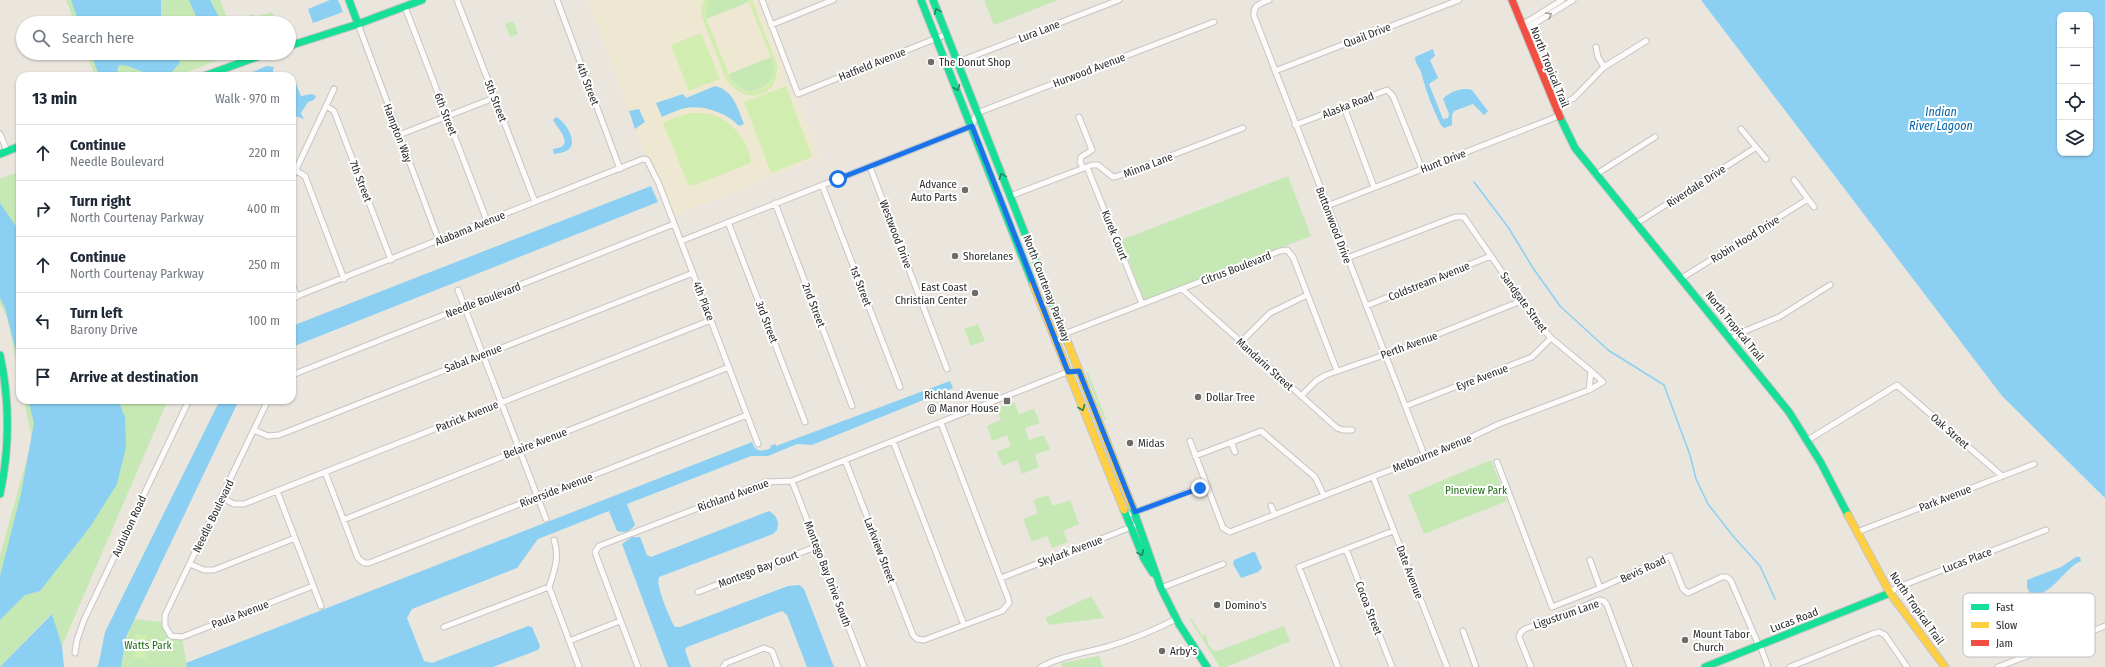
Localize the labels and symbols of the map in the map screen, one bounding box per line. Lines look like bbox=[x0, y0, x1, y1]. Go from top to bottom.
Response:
one-way arrow bbox=[934, 8, 942, 15]
one-way arrow bbox=[1544, 13, 1551, 20]
street label: Lura Lane bbox=[1017, 18, 1062, 45]
street label: Quail Drive bbox=[1342, 21, 1393, 50]
street label: North Tropical Trail bbox=[1527, 25, 1572, 109]
street label: Hatfield Avenue bbox=[837, 45, 908, 84]
street label: Hurwood Avenue bbox=[1051, 51, 1127, 90]
place label: The Donut Shop bbox=[939, 56, 1011, 69]
marker: The Donut Shop bbox=[926, 57, 936, 67]
street label: 4th Street bbox=[574, 61, 602, 108]
street label: 5th Street bbox=[482, 78, 510, 124]
one-way arrow bbox=[952, 85, 960, 92]
street label: Alaska Road bbox=[1320, 90, 1376, 121]
street label: 6th Street bbox=[431, 91, 460, 138]
street label: Hampton Way bbox=[380, 102, 415, 165]
water label: Indian River Lagoon bbox=[1909, 105, 1973, 133]
street label: Hunt Drive bbox=[1419, 147, 1468, 176]
street label: Minna Lane bbox=[1122, 150, 1175, 181]
street label: 7th Street bbox=[347, 159, 375, 204]
street label: Riverdale Drive bbox=[1664, 162, 1728, 210]
route start bbox=[829, 170, 847, 188]
one-way arrow bbox=[999, 172, 1007, 179]
place label: Advance Auto Parts bbox=[911, 178, 957, 204]
marker: Advance Auto Parts bbox=[960, 185, 970, 195]
street label: Buttonwood Drive bbox=[1313, 185, 1354, 265]
street label: Westwood Drive bbox=[876, 198, 915, 270]
street label: Alabama Avenue bbox=[433, 208, 507, 248]
street label: Kurek Court bbox=[1099, 208, 1131, 262]
street label: Robin Hood Drive bbox=[1708, 213, 1782, 266]
street label: North Courtenay Parkway bbox=[1020, 233, 1073, 343]
street label: Citrus Boulevard bbox=[1199, 249, 1273, 288]
place label: Shorelanes bbox=[963, 250, 1013, 263]
marker: Shorelanes bbox=[950, 251, 960, 261]
street label: Coldstream Avenue bbox=[1387, 259, 1472, 304]
street label: 1st Street bbox=[847, 264, 874, 309]
street label: Sandgate Street bbox=[1497, 270, 1550, 335]
street label: Needle Boulevard bbox=[444, 280, 523, 321]
street label: 4th Place bbox=[690, 280, 717, 323]
street label: 2nd Street bbox=[799, 281, 828, 329]
place label: East Coast Christian Center bbox=[895, 281, 967, 307]
marker: East Coast Christian Center bbox=[970, 288, 980, 298]
street label: North Tropical Trail bbox=[1703, 289, 1767, 364]
street label: 3rd Street bbox=[753, 299, 781, 345]
street label: Perth Avenue bbox=[1379, 329, 1439, 362]
street label: Mandarin Street bbox=[1233, 335, 1296, 394]
street label: Sabal Avenue bbox=[443, 342, 504, 375]
street label: Eyre Avenue bbox=[1454, 362, 1510, 393]
place label: Richland Avenue @ Manor House bbox=[924, 389, 999, 415]
place label: Dollar Tree bbox=[1206, 391, 1255, 404]
marker: Dollar Tree bbox=[1193, 392, 1203, 402]
marker: Richland Avenue @ Manor House bbox=[1002, 396, 1012, 406]
street label: Patrick Avenue bbox=[434, 398, 500, 435]
one-way arrow bbox=[1077, 404, 1085, 412]
street label: Oak Street bbox=[1928, 411, 1972, 452]
street label: Belaire Avenue bbox=[502, 425, 569, 462]
street label: Melbourne Avenue bbox=[1391, 432, 1474, 475]
place label: Midas bbox=[1138, 437, 1165, 450]
marker: Midas bbox=[1125, 438, 1135, 448]
street label: Riverside Avenue bbox=[518, 471, 595, 510]
street label: Richland Avenue bbox=[696, 477, 771, 514]
street label: Needle Boulevard bbox=[190, 478, 237, 555]
route end bbox=[1191, 479, 1209, 497]
street label: Park Avenue bbox=[1917, 483, 1973, 514]
park label: Pineview Park bbox=[1445, 484, 1508, 497]
street label: Audubon Road bbox=[110, 494, 149, 559]
street label: Larkview Street bbox=[861, 516, 898, 585]
street label: Montego Bay Drive South bbox=[801, 519, 854, 629]
street label: Skylark Avenue bbox=[1036, 533, 1104, 570]
street label: Date Avenue bbox=[1393, 544, 1426, 601]
street label: Lucas Place bbox=[1941, 545, 1994, 576]
street label: Montego Bay Court bbox=[716, 548, 800, 591]
one-way arrow bbox=[1136, 549, 1144, 556]
street label: Bevis Road bbox=[1618, 553, 1668, 586]
street label: North Tropical Trail bbox=[1887, 569, 1947, 647]
street label: Cocoa Street bbox=[1352, 580, 1385, 637]
legend bbox=[1963, 593, 2095, 657]
street label: Ligustrum Lane bbox=[1532, 597, 1601, 632]
street label: Paula Avenue bbox=[210, 598, 271, 631]
place label: Domino's bbox=[1225, 599, 1267, 612]
marker: Domino's bbox=[1212, 600, 1222, 610]
text: Fast bbox=[1996, 601, 2014, 614]
street label: Lucas Road bbox=[1768, 605, 1820, 636]
text: Slow bbox=[1996, 619, 2017, 632]
place label: Mount Tabor Church bbox=[1693, 628, 1750, 654]
marker: Mount Tabor Church bbox=[1680, 635, 1690, 645]
text: Jam bbox=[1996, 637, 2013, 650]
park label: Watts Park bbox=[124, 639, 173, 652]
place label: Arby's bbox=[1170, 645, 1197, 658]
marker: Arby's bbox=[1157, 646, 1167, 656]

